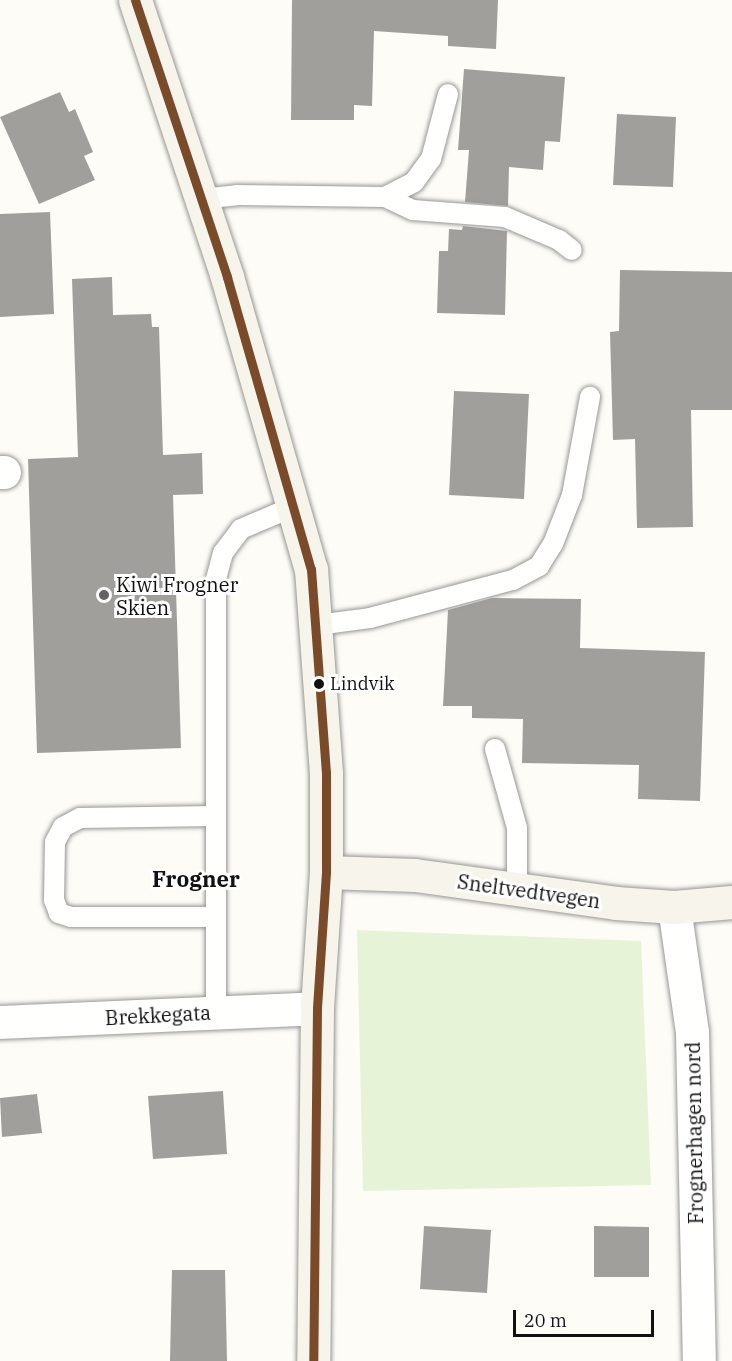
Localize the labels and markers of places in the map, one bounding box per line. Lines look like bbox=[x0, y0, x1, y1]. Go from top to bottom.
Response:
place label: Kiwi Frogner Skien bbox=[116, 572, 238, 619]
marker: Kiwi Frogner Skien bbox=[97, 588, 111, 602]
place label: Lindvik bbox=[330, 673, 395, 695]
marker: Lindvik bbox=[313, 678, 325, 690]

